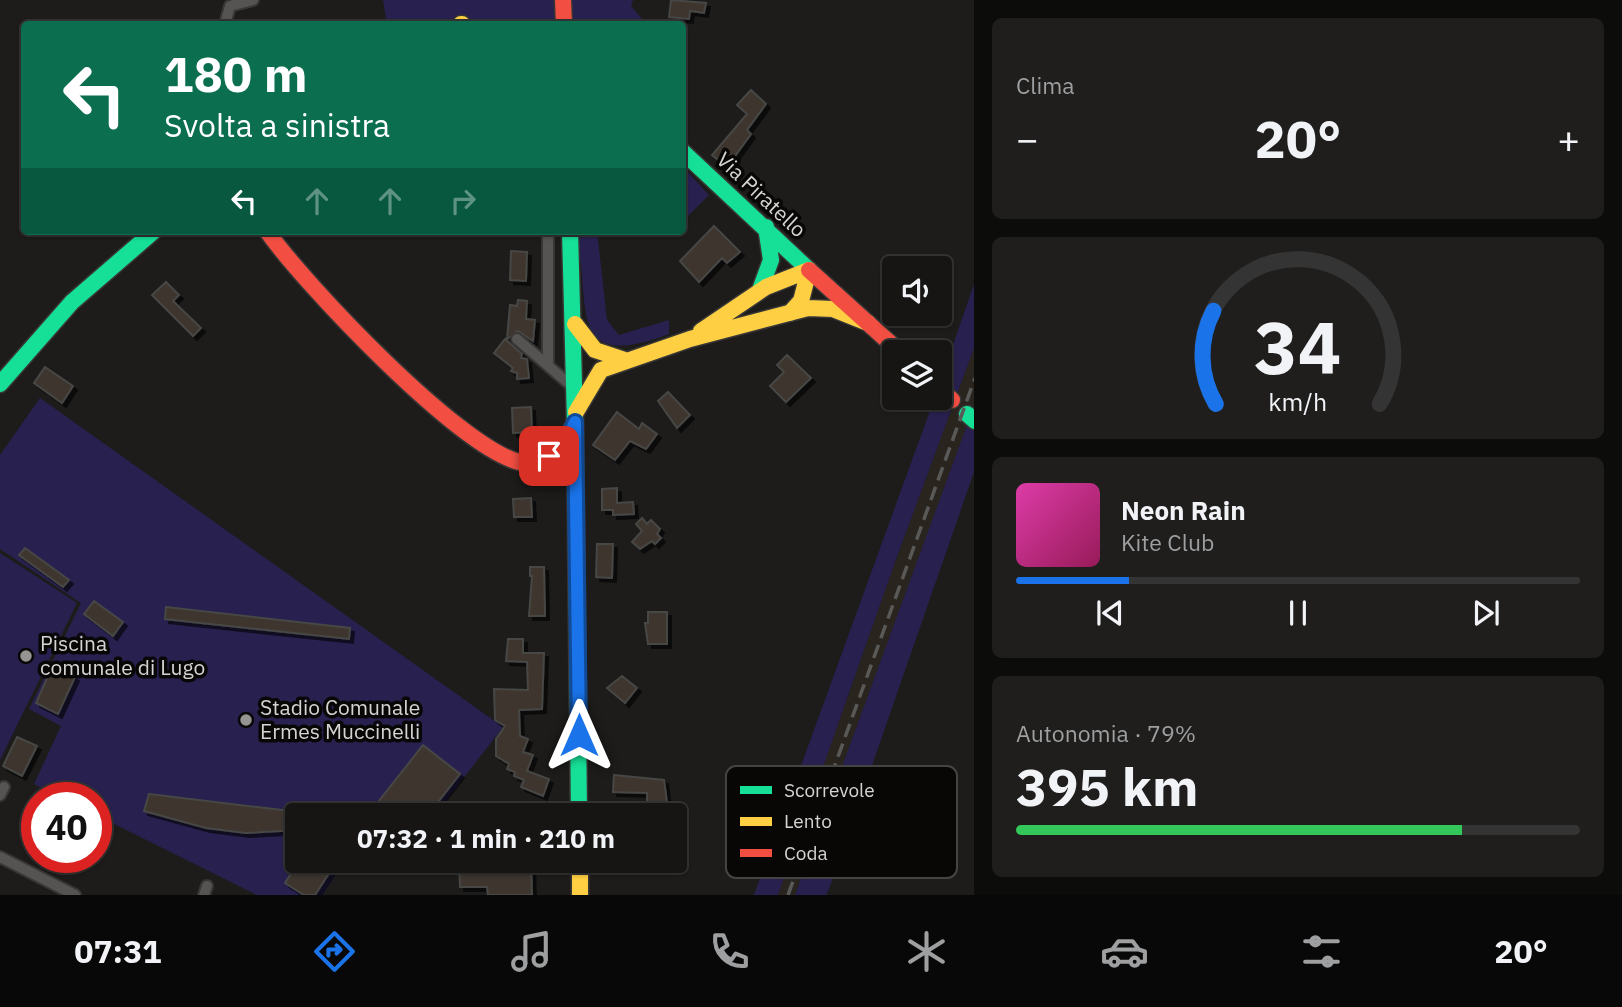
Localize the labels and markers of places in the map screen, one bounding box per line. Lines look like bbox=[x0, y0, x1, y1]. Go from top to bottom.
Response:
pin bbox=[519, 426, 579, 486]
place label: Piscina comunale di Lugo bbox=[40, 629, 205, 681]
marker: Piscina comunale di Lugo bbox=[18, 648, 34, 664]
place label: Stadio Comunale Ermes Muccinelli bbox=[260, 693, 420, 745]
marker: Stadio Comunale Ermes Muccinelli bbox=[238, 712, 254, 728]

